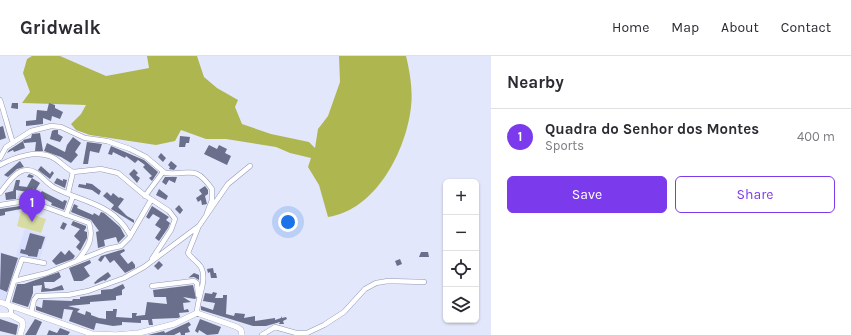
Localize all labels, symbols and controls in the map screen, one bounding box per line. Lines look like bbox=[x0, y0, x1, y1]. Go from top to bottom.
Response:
text: Gridwalk bbox=[20, 17, 101, 39]
text: Home bbox=[612, 19, 649, 36]
text: Map bbox=[671, 19, 699, 36]
text: About bbox=[721, 19, 759, 36]
text: Contact bbox=[781, 19, 831, 36]
text: Nearby bbox=[507, 72, 564, 92]
text: Quadra do Senhor dos Montes bbox=[545, 120, 759, 138]
text: 1 bbox=[518, 129, 522, 144]
text: 400 m bbox=[797, 129, 835, 144]
text: Sports bbox=[545, 138, 584, 153]
button: Save bbox=[507, 176, 667, 213]
button: Share bbox=[675, 176, 835, 213]
map controls bbox=[443, 179, 479, 323]
button: + bbox=[443, 179, 479, 215]
pin: 1 bbox=[19, 189, 45, 222]
your location bbox=[278, 212, 298, 232]
button: − bbox=[443, 215, 479, 251]
button: locate bbox=[443, 251, 479, 287]
button: layers bbox=[443, 287, 479, 323]

